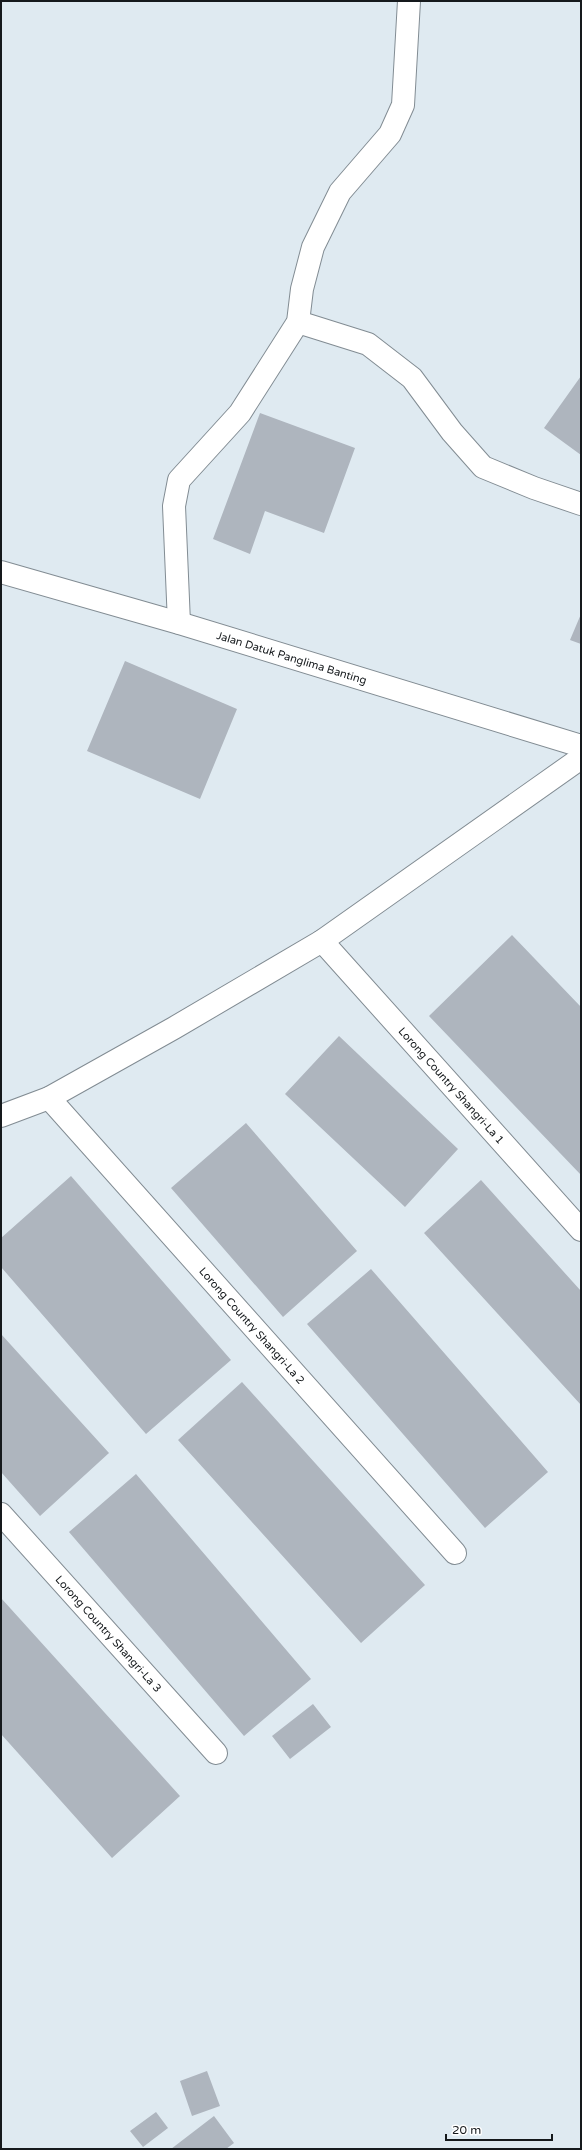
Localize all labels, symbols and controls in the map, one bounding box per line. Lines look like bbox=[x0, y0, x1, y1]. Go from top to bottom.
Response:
street label: Jalan Datuk Panglima Banting bbox=[215, 629, 368, 687]
street label: Lorong Country Shangri-La 1 bbox=[396, 1025, 507, 1147]
street label: Lorong Country Shangri-La 2 bbox=[196, 1265, 307, 1387]
street label: Lorong Country Shangri-La 3 bbox=[53, 1573, 164, 1695]
scale bar bbox=[446, 2116, 552, 2142]
text: 20 m bbox=[452, 2123, 481, 2137]

